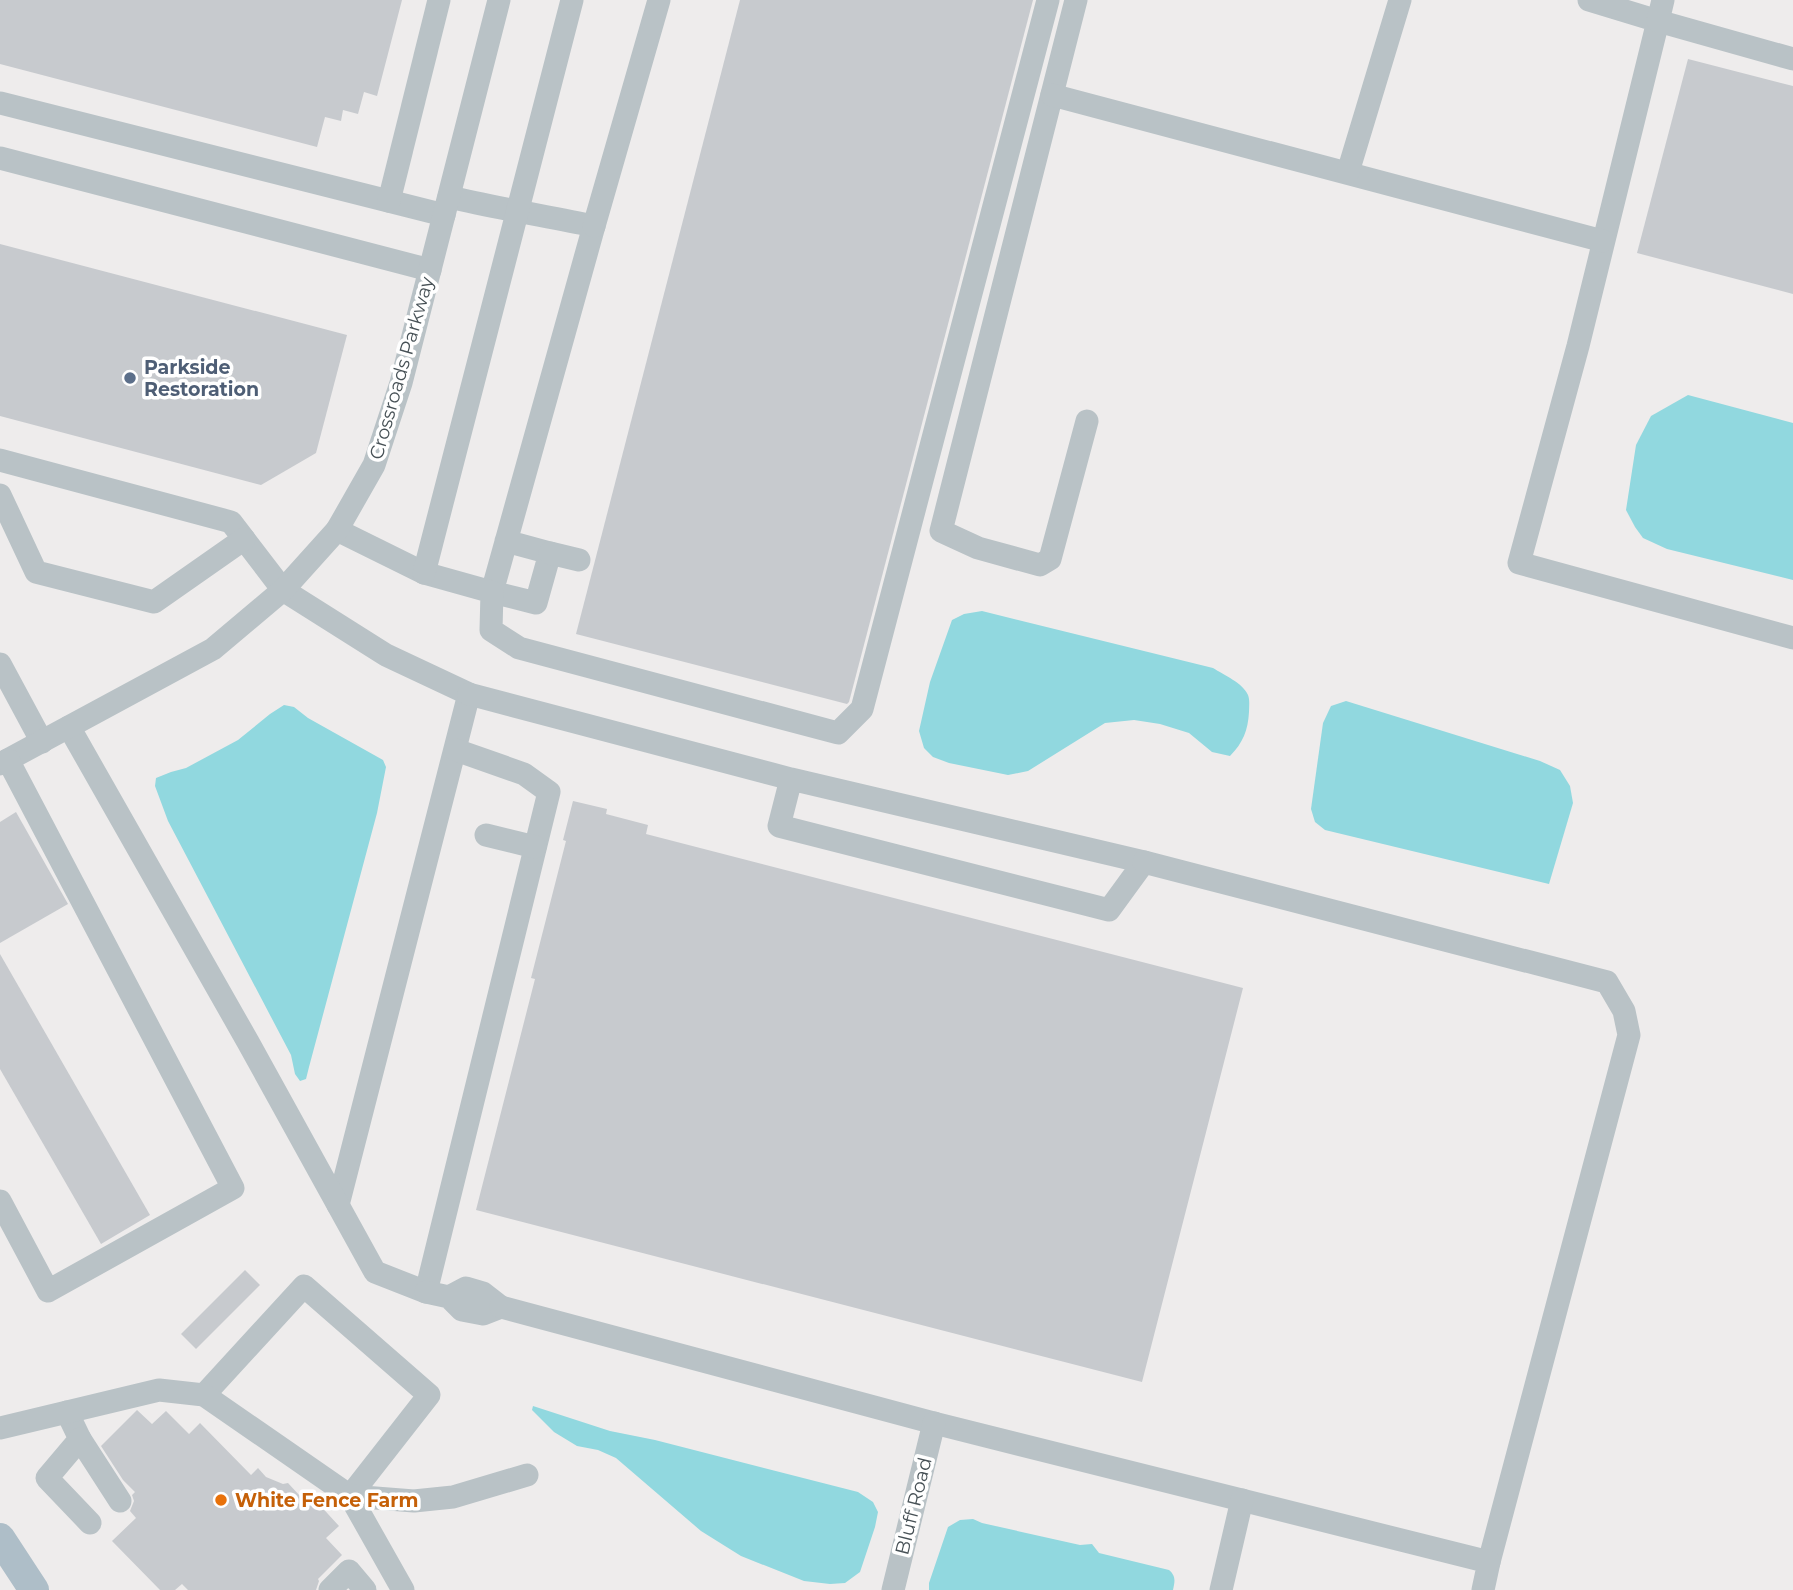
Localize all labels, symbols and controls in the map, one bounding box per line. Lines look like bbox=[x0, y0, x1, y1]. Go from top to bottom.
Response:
street label: Crossroads Parkway bbox=[364, 273, 439, 462]
place label: Parkside Restoration bbox=[144, 356, 259, 401]
marker: Parkside Restoration bbox=[122, 370, 138, 386]
street label: Bluff Road bbox=[890, 1455, 937, 1557]
place label: White Fence Farm bbox=[235, 1489, 418, 1512]
marker: White Fence Farm bbox=[213, 1492, 229, 1508]

